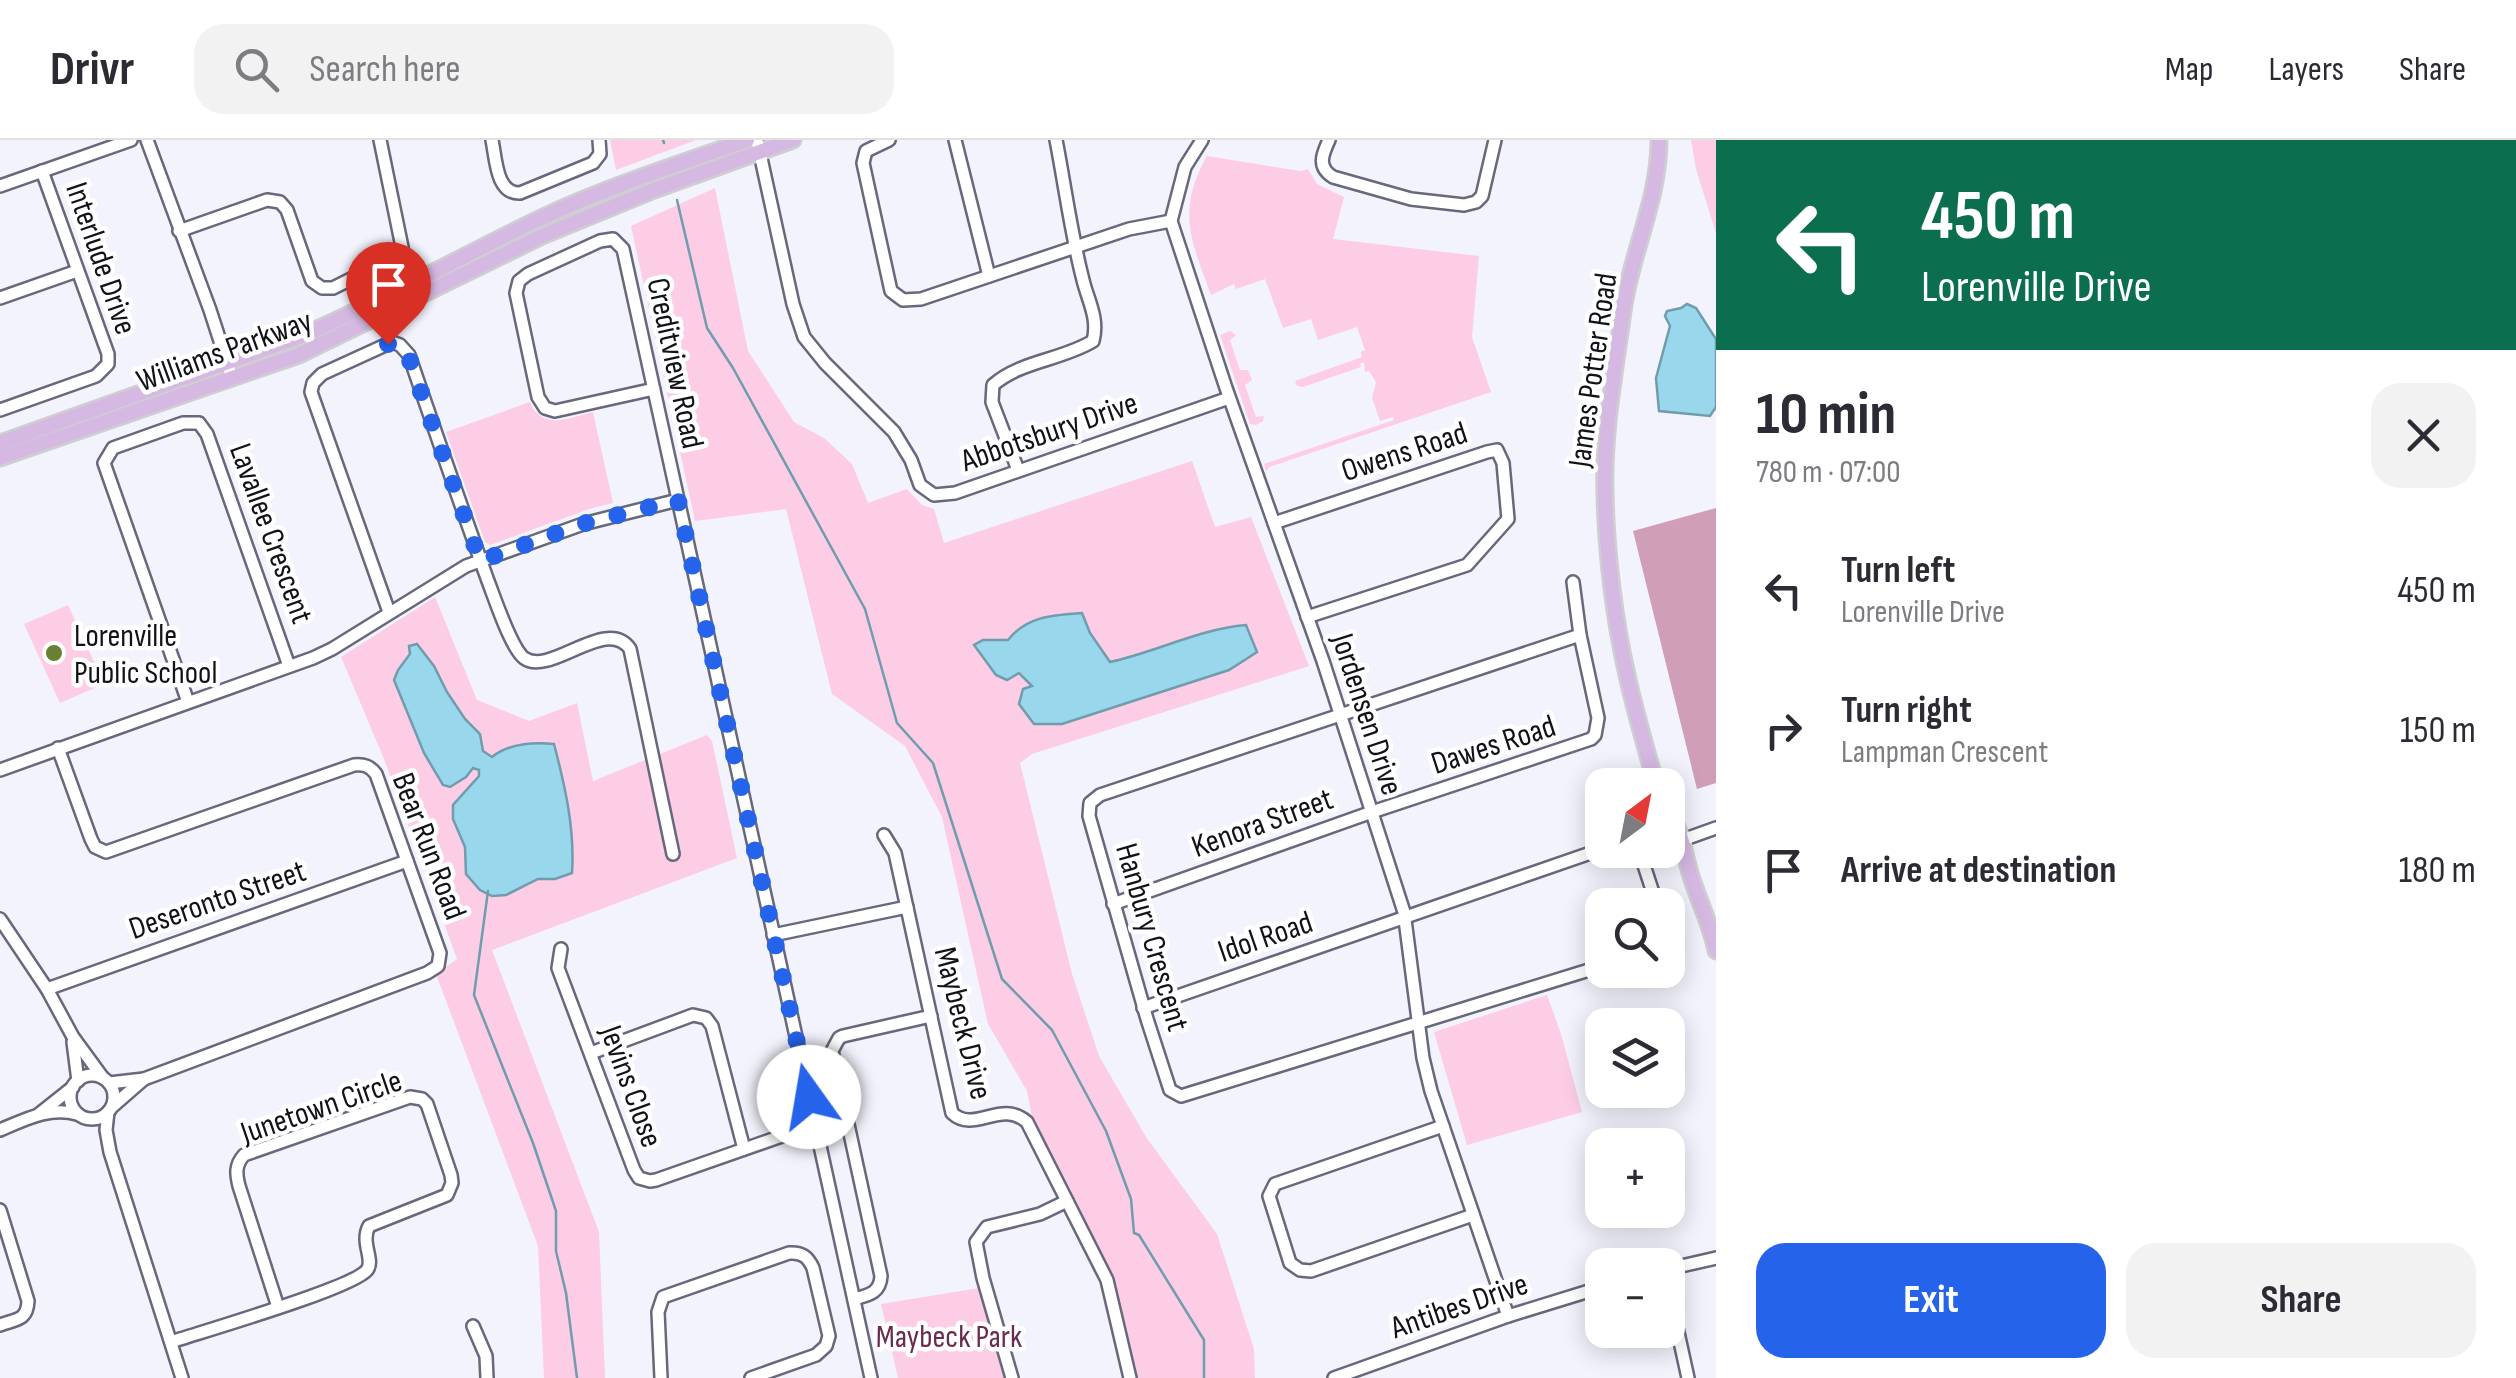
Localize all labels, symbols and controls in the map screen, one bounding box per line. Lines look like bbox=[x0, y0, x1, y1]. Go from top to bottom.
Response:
search box bbox=[194, 24, 894, 114]
text: Drivr bbox=[50, 41, 134, 98]
icon: search bbox=[229, 42, 284, 97]
text: Search here bbox=[309, 47, 460, 92]
text: Map bbox=[2165, 48, 2213, 91]
text: Layers bbox=[2268, 48, 2344, 91]
text: Share bbox=[2399, 48, 2466, 91]
text: 450 m bbox=[1921, 175, 2075, 259]
street label: Interlude Drive bbox=[56, 177, 145, 340]
icon: left bbox=[1756, 180, 1886, 310]
pin bbox=[346, 242, 431, 345]
icon: arrive bbox=[361, 257, 416, 312]
text: Lorenville Drive bbox=[1921, 260, 2152, 315]
street label: James Potter Road bbox=[1560, 271, 1626, 471]
street label: Creditview Road bbox=[637, 274, 712, 452]
street label: Williams Parkway bbox=[132, 302, 317, 401]
text: 10 min bbox=[1756, 379, 1896, 451]
button: close bbox=[2371, 383, 2476, 488]
street label: Abbotsbury Drive bbox=[955, 384, 1143, 481]
street label: Owens Road bbox=[1337, 414, 1472, 491]
street label: Lavallee Crescent bbox=[220, 438, 321, 629]
text: 780 m · 07:00 bbox=[1756, 453, 1900, 492]
text: Turn left bbox=[1841, 548, 1955, 593]
icon: left bbox=[1756, 563, 1811, 618]
text: 450 m bbox=[2397, 568, 2476, 613]
text: Lorenville Drive bbox=[1841, 593, 2005, 632]
place label: Lorenville Public School bbox=[74, 617, 217, 693]
street label: Jordensen Drive bbox=[1322, 628, 1411, 800]
marker: Lorenville Public School bbox=[43, 642, 65, 664]
text: Turn right bbox=[1841, 688, 1972, 733]
icon: right bbox=[1756, 703, 1811, 758]
street label: Dawes Road bbox=[1426, 707, 1560, 784]
text: 150 m bbox=[2400, 708, 2476, 753]
text: Lampman Crescent bbox=[1841, 733, 2048, 772]
street label: Bear Run Road bbox=[383, 768, 474, 925]
north arrow bbox=[1585, 768, 1685, 868]
map controls bbox=[1585, 768, 1685, 1348]
street label: Kenora Street bbox=[1187, 780, 1338, 867]
street label: Hanbury Crescent bbox=[1106, 839, 1197, 1036]
icon: arrive bbox=[1756, 843, 1811, 898]
text: Arrive at destination bbox=[1841, 848, 2116, 893]
text: 180 m bbox=[2399, 848, 2476, 893]
street label: Deseronto Street bbox=[124, 852, 311, 949]
button: search bbox=[1585, 888, 1685, 988]
street label: Idol Road bbox=[1213, 903, 1318, 972]
street label: Maybeck Drive bbox=[925, 943, 1000, 1104]
button: layers bbox=[1585, 1008, 1685, 1108]
street label: Jevins Close bbox=[590, 1019, 671, 1153]
position arrow bbox=[757, 1045, 861, 1149]
street label: Junetown Circle bbox=[235, 1062, 407, 1153]
button: + bbox=[1585, 1128, 1685, 1228]
button: Exit bbox=[1756, 1243, 2106, 1358]
button: Share bbox=[2126, 1243, 2476, 1358]
button: − bbox=[1585, 1248, 1685, 1348]
street label: Antibes Drive bbox=[1385, 1265, 1533, 1348]
park label: Maybeck Park bbox=[876, 1318, 1022, 1357]

